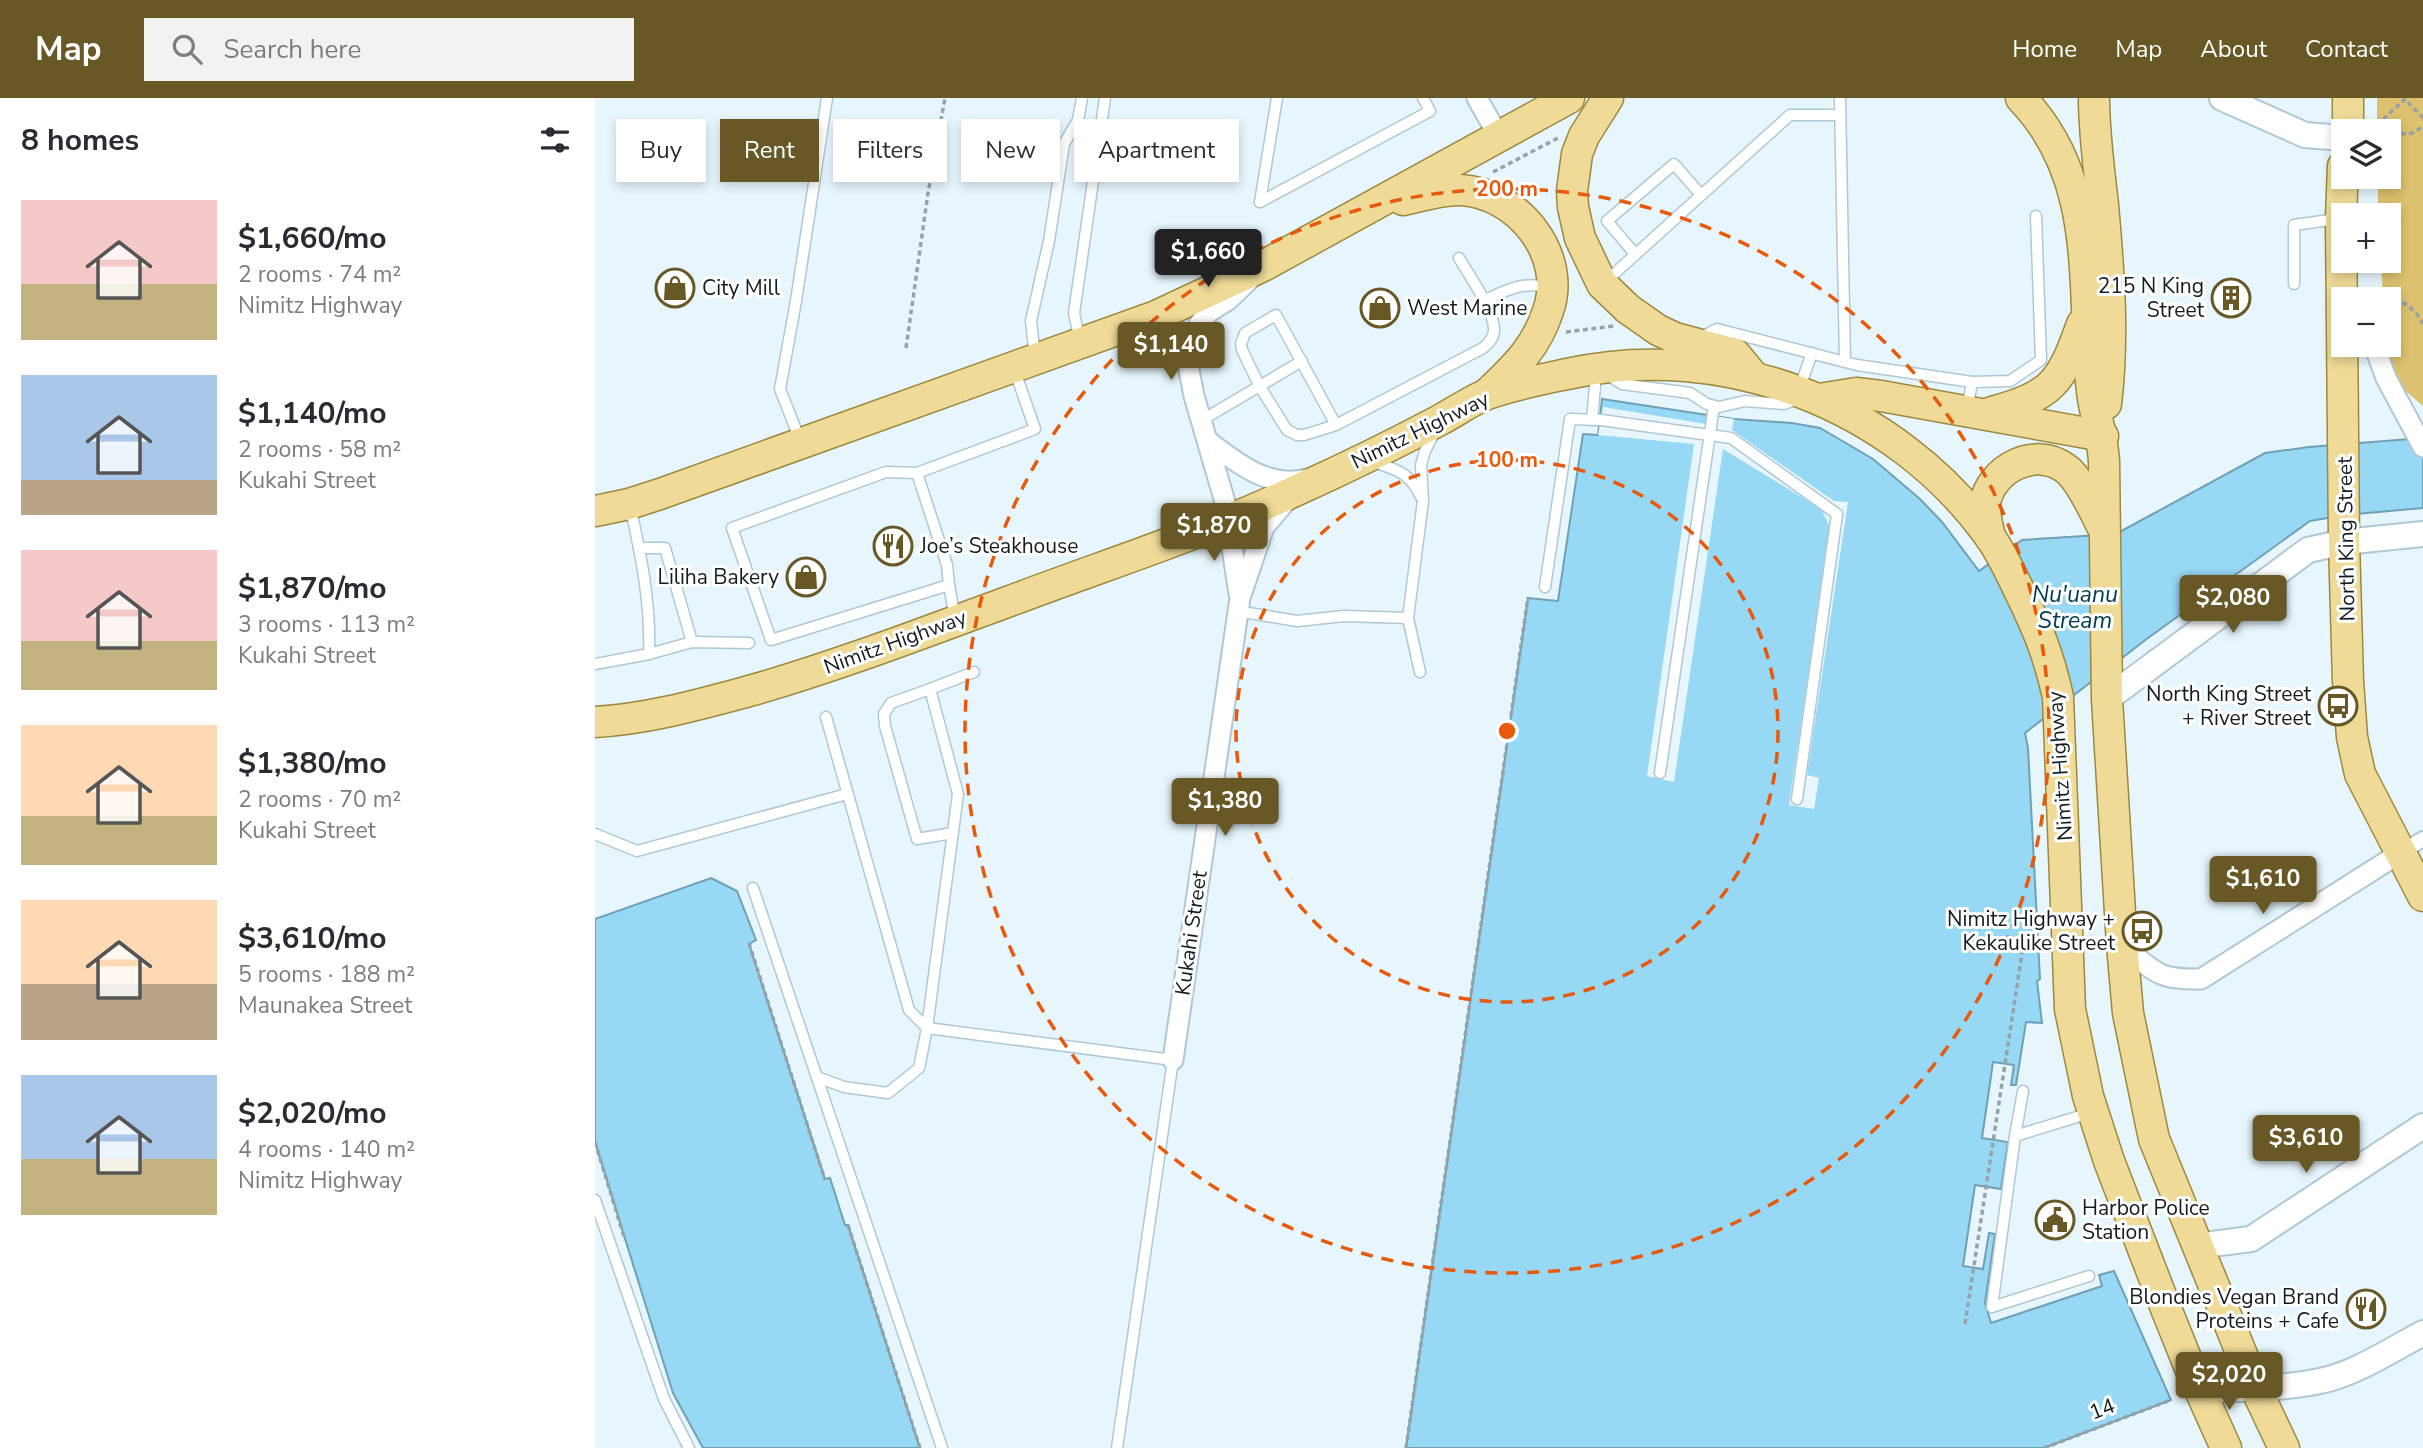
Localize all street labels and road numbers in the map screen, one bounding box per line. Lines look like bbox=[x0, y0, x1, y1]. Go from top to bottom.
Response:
street label: Nimitz Highway bbox=[1346, 384, 1494, 475]
street label: North King Street bbox=[2331, 456, 2361, 622]
street label: Nimitz Highway bbox=[820, 603, 970, 681]
street label: Nimitz Highway bbox=[2041, 690, 2079, 842]
street label: Kukahi Street bbox=[1168, 868, 1214, 997]
street label: 14 bbox=[2085, 1391, 2119, 1427]

